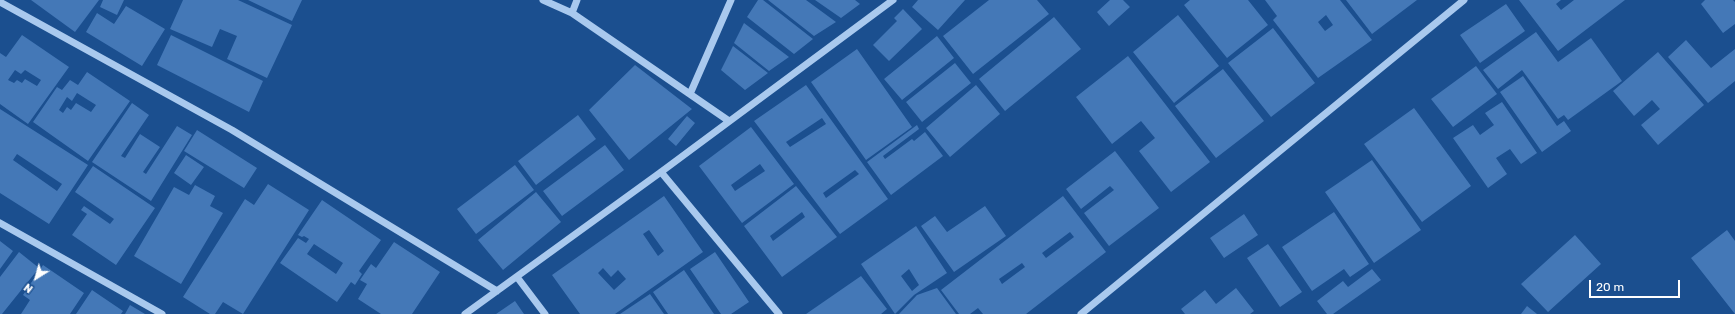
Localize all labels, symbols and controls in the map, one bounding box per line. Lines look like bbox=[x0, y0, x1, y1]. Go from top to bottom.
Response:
north arrow bbox=[16, 258, 56, 298]
scale bar bbox=[1591, 272, 1682, 298]
text: N bbox=[21, 280, 36, 296]
text: 20 m bbox=[1596, 280, 1624, 294]

